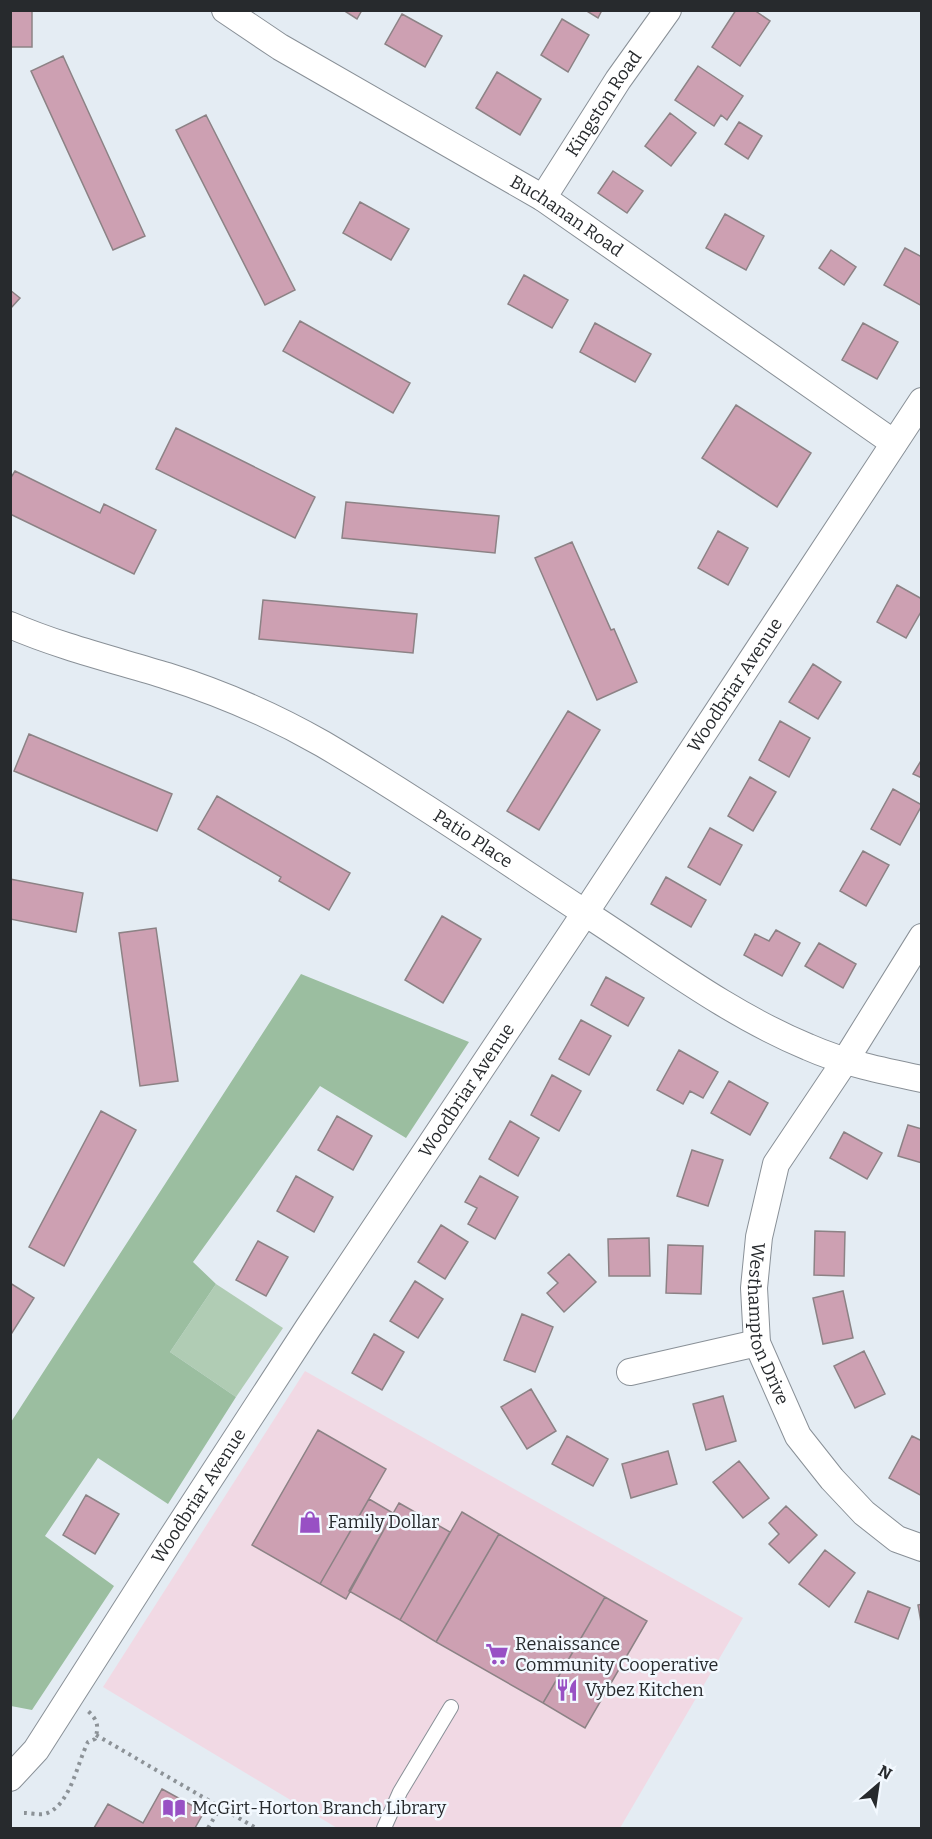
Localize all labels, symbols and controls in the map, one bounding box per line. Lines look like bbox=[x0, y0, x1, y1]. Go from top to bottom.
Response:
street label: Kingston Road bbox=[561, 46, 646, 161]
street label: Buchanan Road bbox=[506, 170, 627, 262]
street label: Woodbriar Avenue bbox=[683, 614, 787, 757]
street label: Patio Place bbox=[429, 805, 517, 873]
street label: Woodbriar Avenue bbox=[414, 1019, 519, 1162]
street label: Westhampton Drive bbox=[743, 1242, 794, 1408]
street label: Woodbriar Avenue bbox=[147, 1424, 251, 1568]
shop icon: Family Dollar bbox=[297, 1509, 323, 1535]
place label: Family Dollar bbox=[328, 1511, 439, 1533]
place label: Renaissance Community Cooperative bbox=[515, 1633, 718, 1676]
supermarket icon: Renaissance Community Cooperative bbox=[484, 1641, 510, 1667]
restaurant icon: Vybez Kitchen bbox=[554, 1677, 580, 1703]
place label: Vybez Kitchen bbox=[585, 1679, 704, 1701]
north arrow bbox=[848, 1755, 908, 1815]
text: N bbox=[875, 1761, 895, 1784]
library icon: McGirt-Horton Branch Library bbox=[161, 1795, 187, 1821]
place label: McGirt-Horton Branch Library bbox=[192, 1797, 447, 1819]

